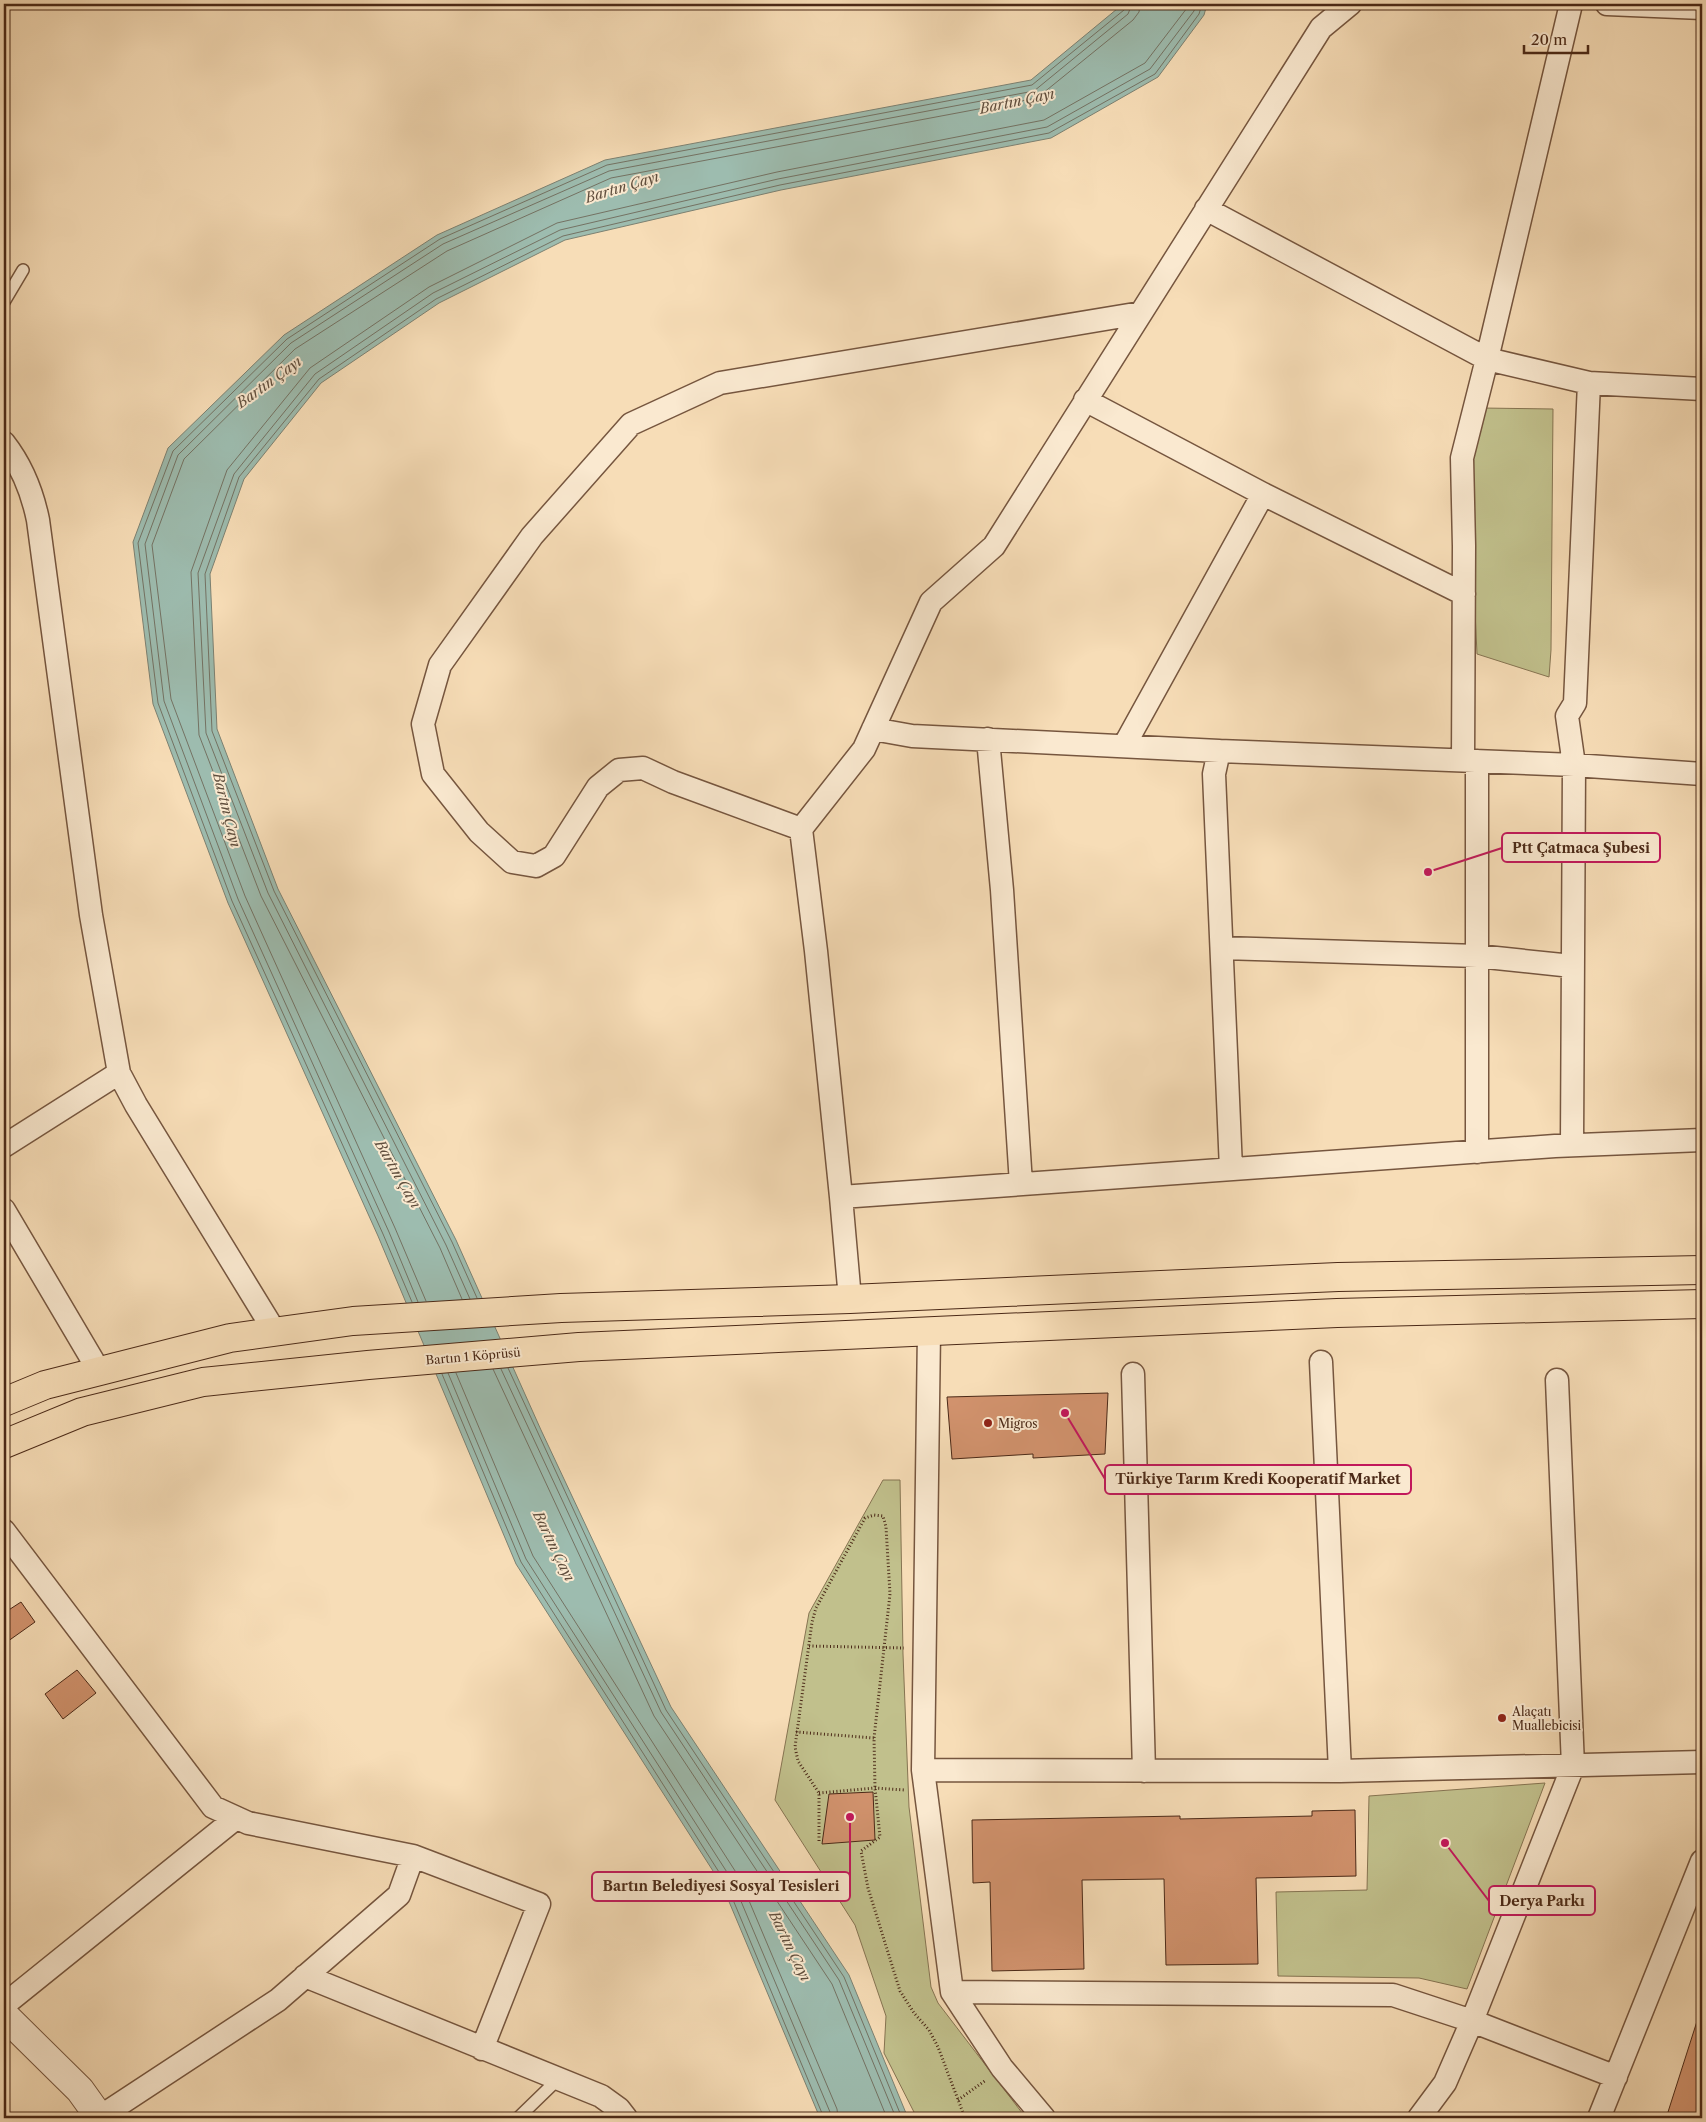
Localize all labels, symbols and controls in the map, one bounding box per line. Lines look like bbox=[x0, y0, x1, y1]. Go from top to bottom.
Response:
scale bar bbox=[1524, 22, 1587, 54]
text: 20 m bbox=[1531, 30, 1567, 49]
water label: Bartın Çayı bbox=[977, 84, 1057, 118]
water label: Bartın Çayı bbox=[582, 167, 661, 207]
water label: Bartın Çayı bbox=[232, 352, 305, 412]
water label: Bartın Çayı bbox=[209, 770, 245, 850]
callout: Ptt Çatmaca Şubesi bbox=[1502, 833, 1660, 862]
text: Ptt Çatmaca Şubesi bbox=[1512, 839, 1650, 857]
water label: Bartın Çayı bbox=[371, 1136, 425, 1212]
street label: Bartın 1 Köprüsü bbox=[425, 1344, 522, 1368]
place label: Migros bbox=[998, 1416, 1038, 1431]
marker: Migros bbox=[982, 1417, 994, 1429]
callout: Türkiye Tarım Kredi Kooperatif Market bbox=[1105, 1465, 1411, 1494]
text: Türkiye Tarım Kredi Kooperatif Market bbox=[1115, 1470, 1401, 1488]
water label: Bartın Çayı bbox=[529, 1507, 579, 1585]
place label: Alaçatı Muallebicisi bbox=[1511, 1704, 1582, 1733]
marker: Alaçatı Muallebicisi bbox=[1496, 1712, 1508, 1724]
callout: Bartın Belediyesi Sosyal Tesisleri bbox=[592, 1872, 850, 1901]
text: Bartın Belediyesi Sosyal Tesisleri bbox=[603, 1877, 839, 1895]
callout: Derya Parkı bbox=[1489, 1886, 1595, 1915]
text: Derya Parkı bbox=[1499, 1892, 1585, 1910]
water label: Bartın Çayı bbox=[765, 1907, 815, 1985]

